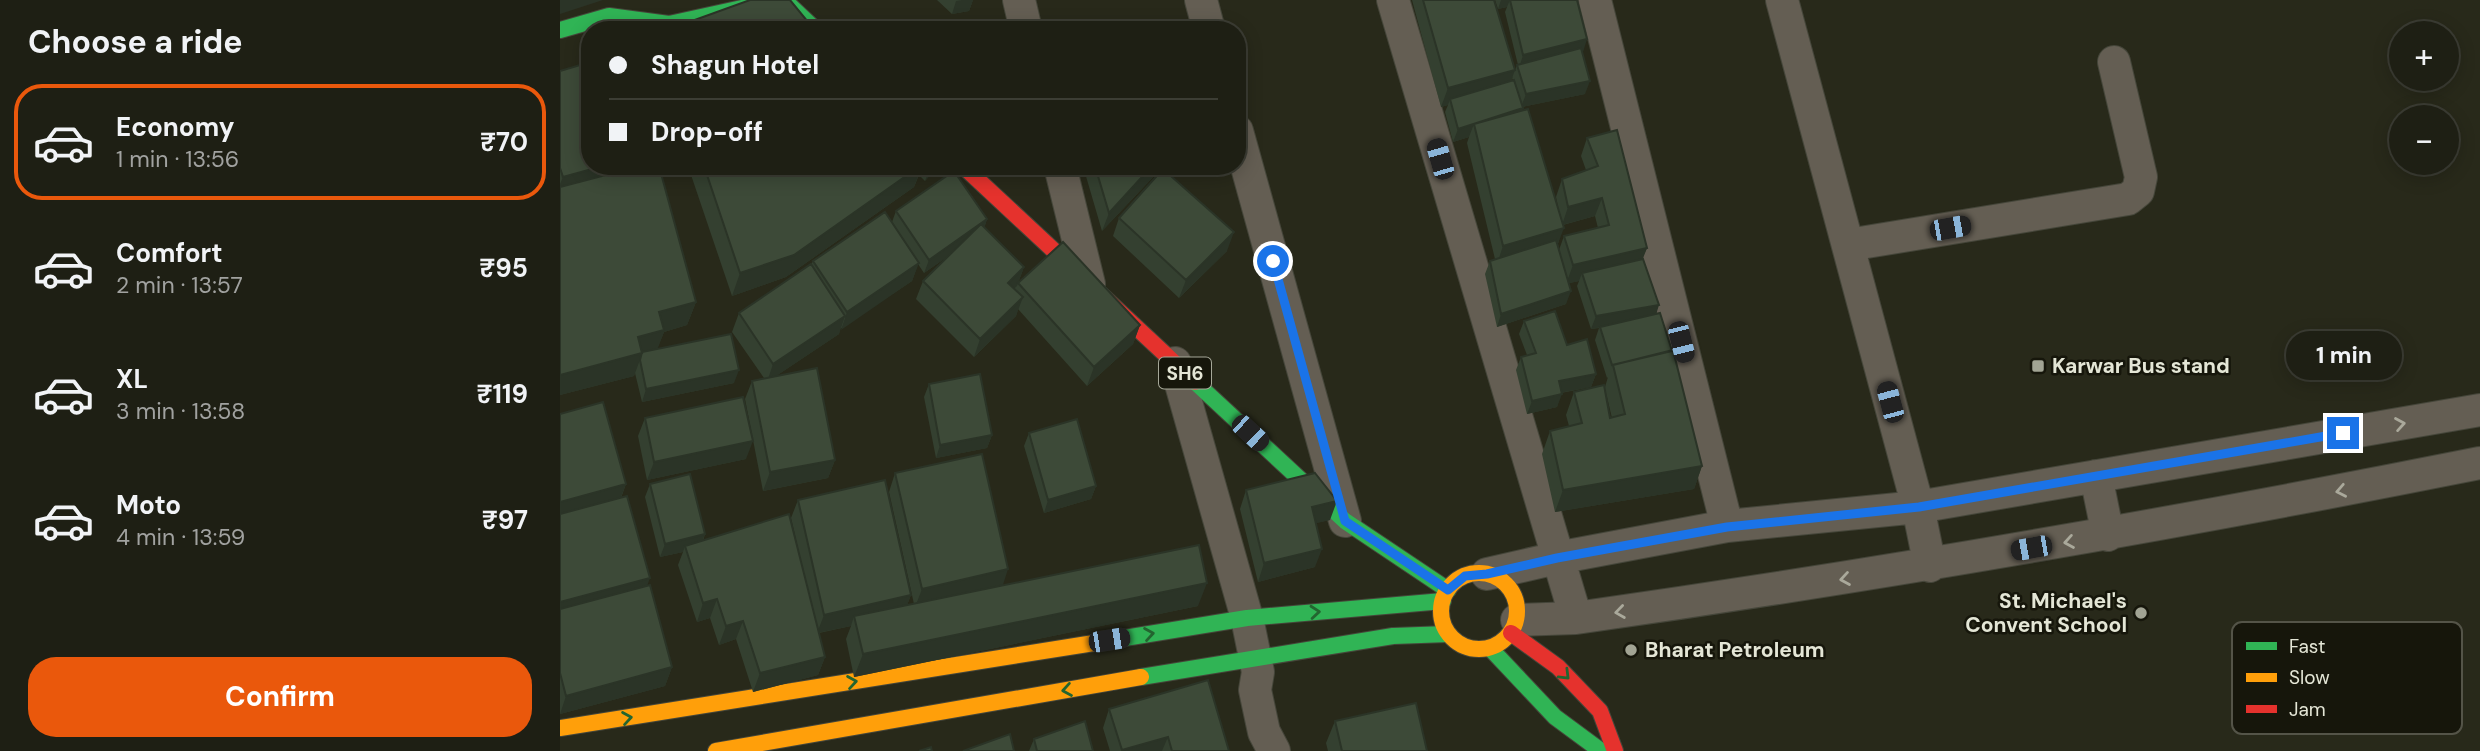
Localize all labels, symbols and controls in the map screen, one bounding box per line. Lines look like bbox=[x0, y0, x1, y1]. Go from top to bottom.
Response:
text: Choose a ride bbox=[28, 21, 243, 63]
map controls bbox=[2389, 21, 2459, 175]
button: + bbox=[2389, 21, 2459, 91]
text: Shagun Hotel bbox=[651, 48, 819, 82]
button: − bbox=[2389, 105, 2459, 175]
text: Economy bbox=[116, 110, 234, 144]
icon: car bbox=[32, 111, 95, 174]
text: Drop-off bbox=[651, 115, 763, 149]
text: ₹70 bbox=[480, 125, 528, 159]
car bbox=[1425, 136, 1456, 182]
text: 1 min · 13:56 bbox=[116, 144, 239, 174]
car bbox=[1928, 214, 1973, 242]
text: Comfort bbox=[116, 236, 222, 270]
icon: car bbox=[32, 237, 95, 300]
route start bbox=[1257, 245, 1289, 277]
text: ₹95 bbox=[479, 251, 528, 285]
text: 2 min · 13:57 bbox=[116, 270, 243, 300]
car bbox=[1666, 319, 1697, 365]
callout: 1 min bbox=[2285, 332, 2401, 380]
text: 1 min bbox=[2316, 340, 2372, 370]
place label: Karwar Bus stand bbox=[2052, 352, 2230, 380]
road number: SH6 bbox=[1159, 358, 1211, 388]
marker: Karwar Bus stand bbox=[2030, 358, 2046, 374]
text: XL bbox=[116, 362, 148, 396]
icon: car bbox=[32, 363, 95, 426]
text: ₹119 bbox=[477, 377, 528, 411]
car bbox=[1875, 379, 1906, 425]
text: 3 min · 13:58 bbox=[116, 396, 245, 426]
car bbox=[1228, 411, 1273, 455]
route end bbox=[2327, 417, 2359, 449]
one-way arrow bbox=[2394, 417, 2406, 432]
one-way arrow bbox=[2335, 483, 2347, 498]
text: Moto bbox=[116, 488, 181, 522]
icon: car bbox=[32, 489, 95, 552]
text: ₹97 bbox=[482, 503, 528, 537]
text: 4 min · 13:59 bbox=[116, 522, 245, 552]
car bbox=[2009, 534, 2054, 562]
one-way arrow bbox=[2063, 534, 2075, 549]
one-way arrow bbox=[1839, 571, 1851, 586]
place label: St. Michael's Convent School bbox=[1965, 587, 2127, 639]
one-way arrow bbox=[1614, 604, 1625, 619]
one-way arrow bbox=[1310, 605, 1321, 620]
marker: St. Michael's Convent School bbox=[2133, 605, 2149, 621]
legend bbox=[2232, 622, 2462, 734]
car bbox=[1087, 626, 1132, 654]
one-way arrow bbox=[1143, 627, 1155, 642]
text: Fast bbox=[2289, 634, 2325, 659]
place label: Bharat Petroleum bbox=[1645, 636, 1825, 664]
marker: Bharat Petroleum bbox=[1623, 642, 1639, 658]
button: Confirm bbox=[28, 657, 532, 737]
text: Slow bbox=[2289, 665, 2330, 690]
one-way arrow bbox=[1556, 666, 1569, 679]
one-way arrow bbox=[846, 675, 858, 690]
one-way arrow bbox=[1061, 682, 1072, 697]
text: Jam bbox=[2289, 697, 2326, 722]
one-way arrow bbox=[622, 711, 633, 726]

